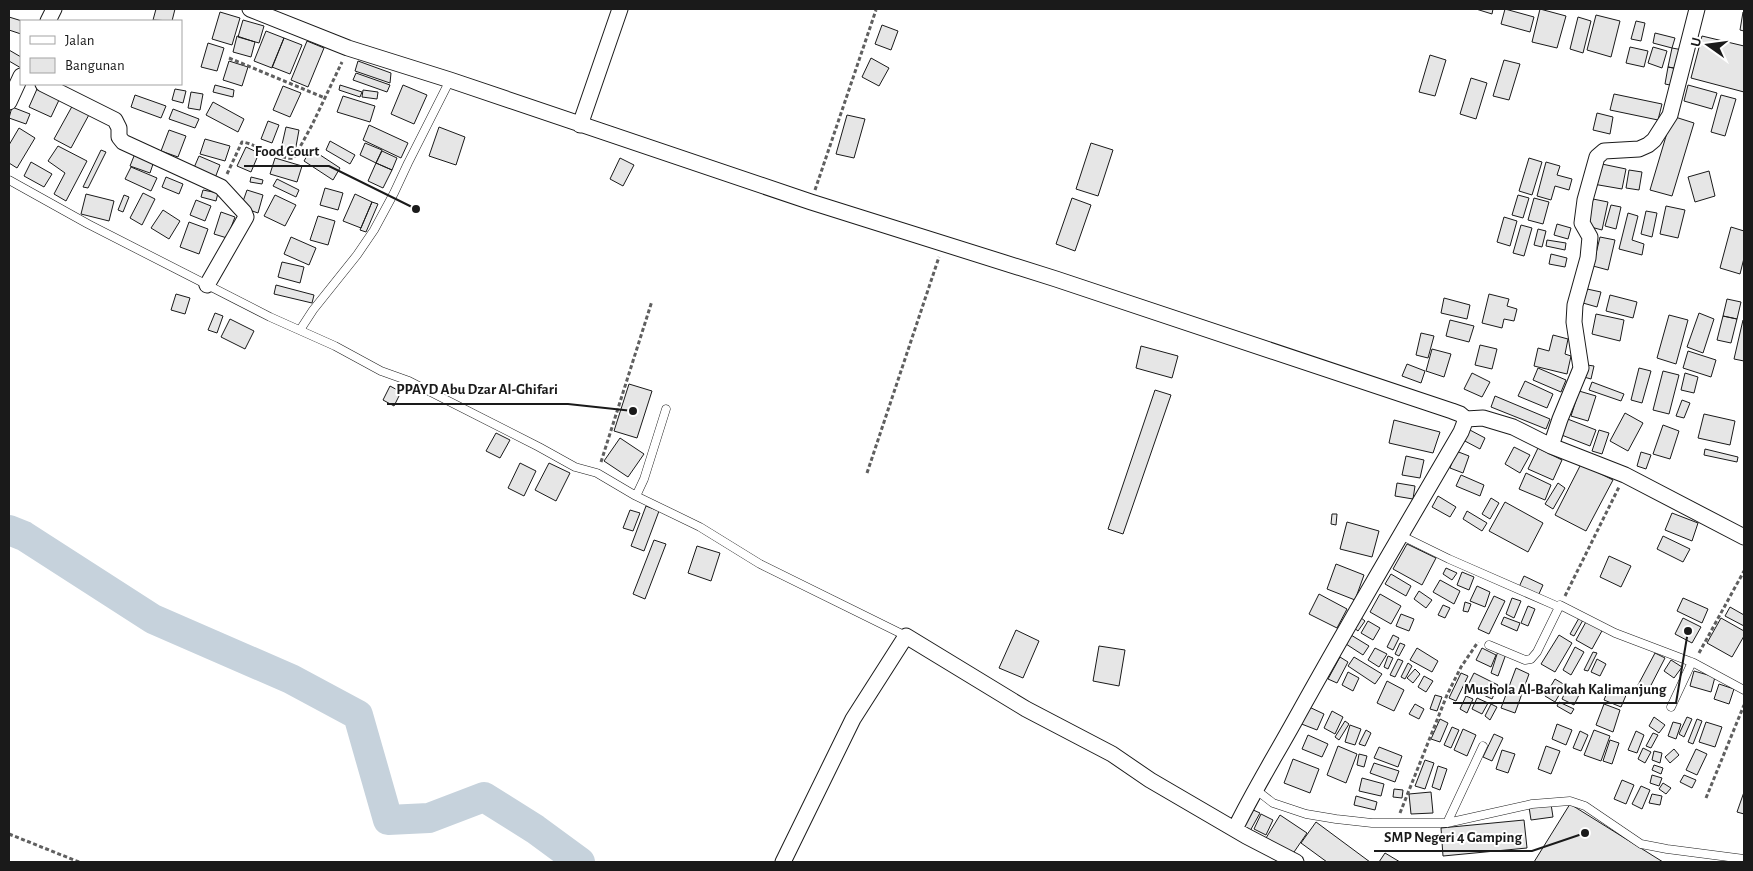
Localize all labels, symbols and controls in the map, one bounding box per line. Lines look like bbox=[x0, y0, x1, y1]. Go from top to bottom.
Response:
legend bbox=[20, 20, 182, 85]
north arrow bbox=[1683, 20, 1733, 70]
text: Jalan bbox=[65, 33, 95, 48]
text: U bbox=[1688, 36, 1704, 48]
text: Bangunan bbox=[65, 58, 125, 73]
callout: Food Court bbox=[244, 136, 329, 166]
text: Food Court bbox=[255, 144, 319, 159]
callout: PPAYD Abu Dzar Al-Ghifari bbox=[387, 374, 568, 404]
text: PPAYD Abu Dzar Al-Ghifari bbox=[396, 382, 558, 397]
callout: Mushola Al-Barokah Kalimanjung bbox=[1453, 673, 1676, 703]
text: Mushola Al-Barokah Kalimanjung bbox=[1464, 682, 1667, 697]
callout: SMP Negeri 4 Gamping bbox=[1374, 821, 1532, 851]
text: SMP Negeri 4 Gamping bbox=[1384, 830, 1522, 845]

